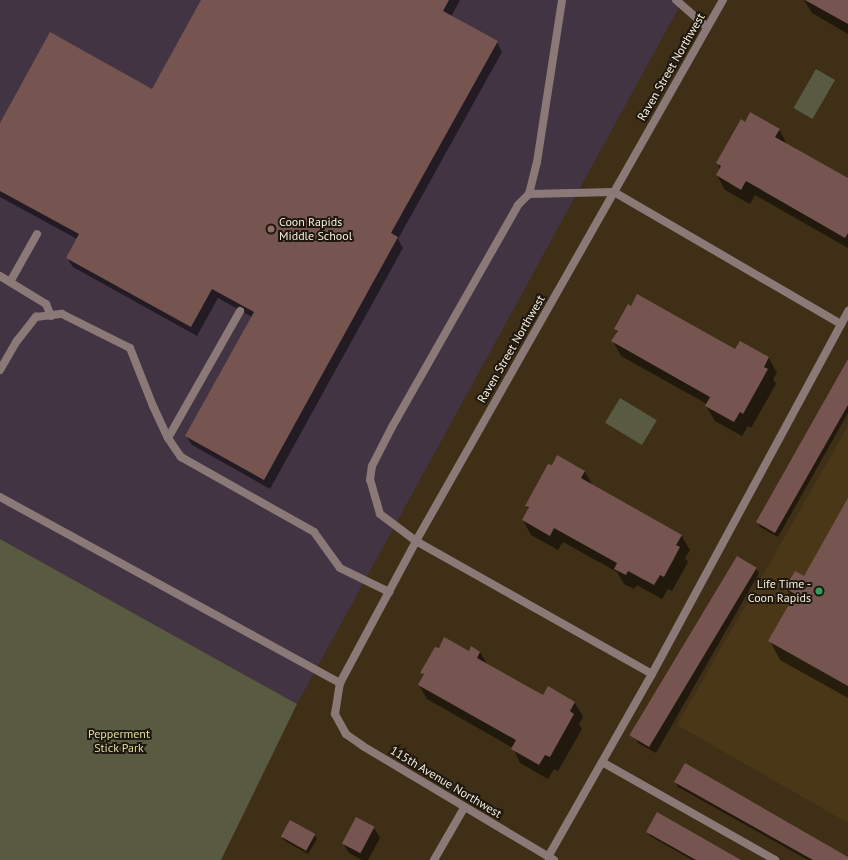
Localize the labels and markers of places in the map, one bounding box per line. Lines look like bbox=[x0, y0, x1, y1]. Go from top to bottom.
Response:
place label: Coon Rapids Middle School bbox=[279, 215, 352, 243]
marker: Coon Rapids Middle School bbox=[266, 224, 276, 234]
place label: Life Time - Coon Rapids bbox=[748, 577, 811, 605]
marker: Life Time - Coon Rapids bbox=[814, 586, 824, 596]

